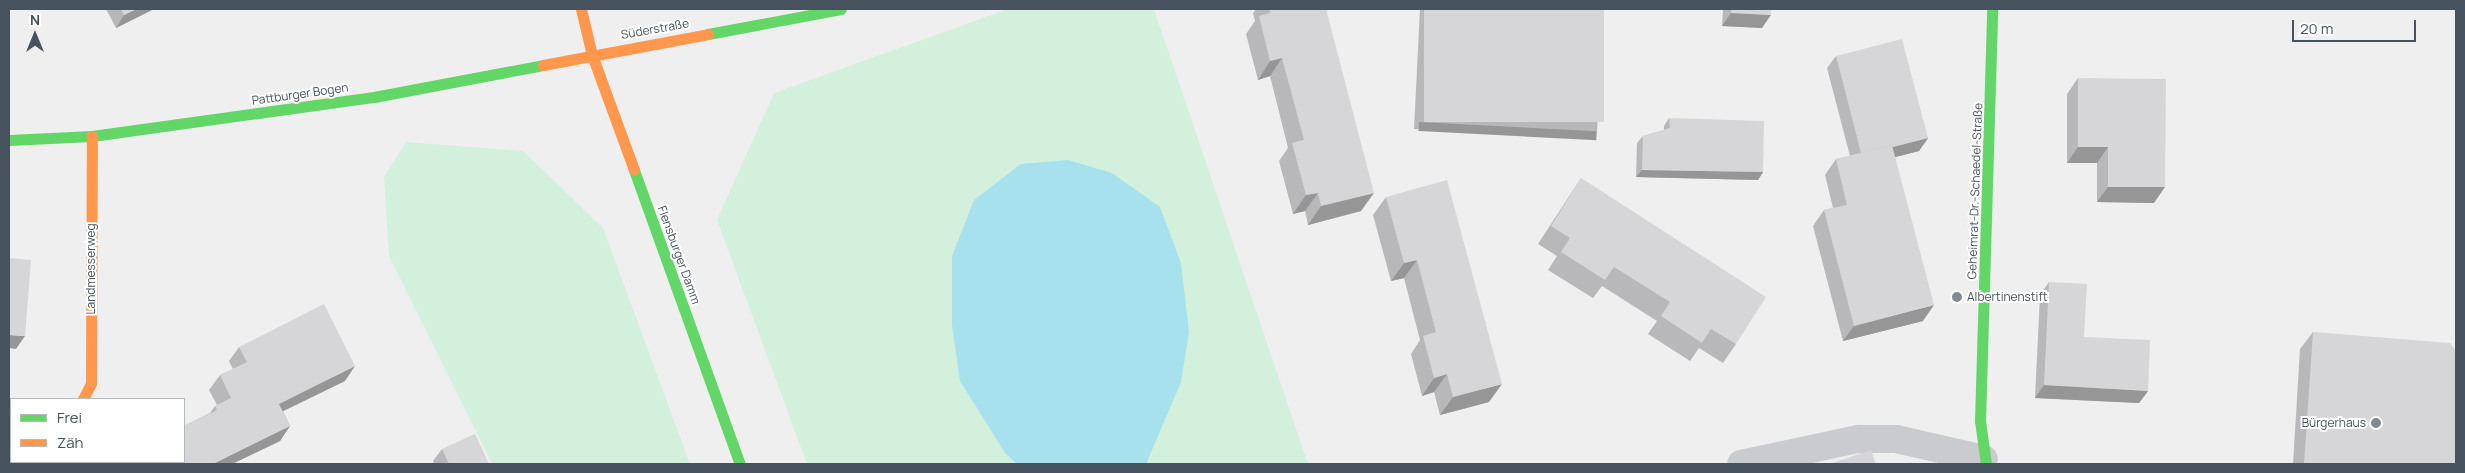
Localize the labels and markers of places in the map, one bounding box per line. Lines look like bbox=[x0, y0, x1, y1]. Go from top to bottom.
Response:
place label: Albertinenstift bbox=[1967, 290, 2047, 304]
marker: Albertinenstift bbox=[1951, 291, 1963, 303]
place label: Bürgerhaus bbox=[2302, 416, 2366, 430]
marker: Bürgerhaus bbox=[2370, 417, 2382, 429]

